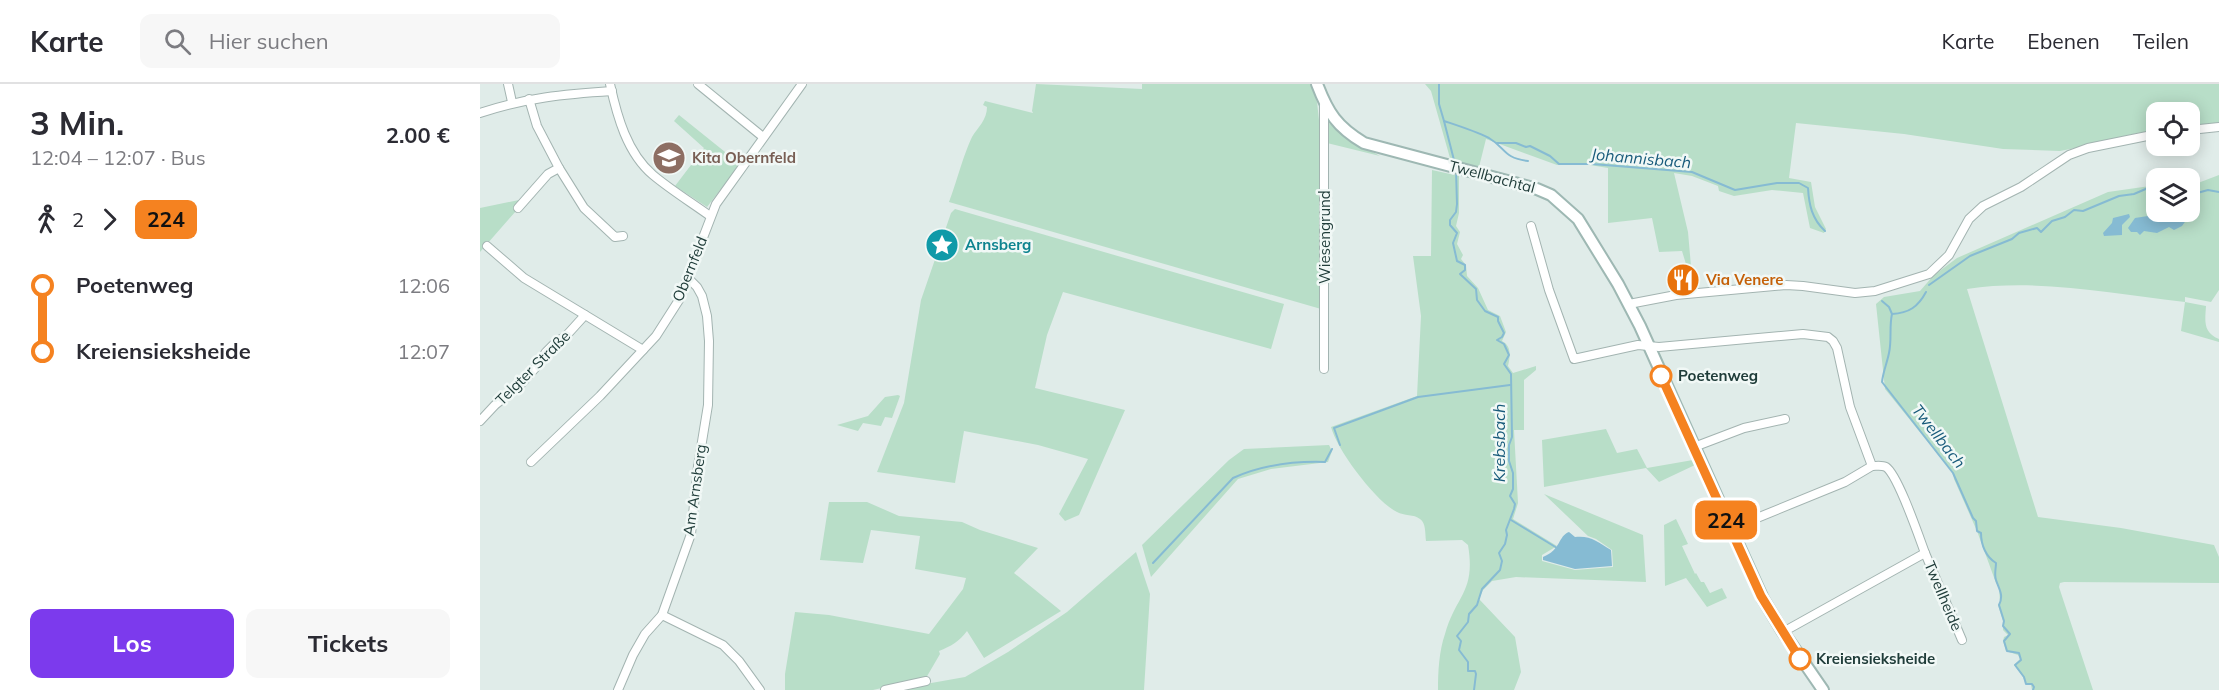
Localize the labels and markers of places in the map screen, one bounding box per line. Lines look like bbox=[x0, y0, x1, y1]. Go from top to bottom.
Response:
school or university icon: Kita Obernfeld bbox=[651, 140, 687, 176]
place label: Kita Obernfeld bbox=[692, 148, 796, 167]
place icon: Arnsberg bbox=[924, 227, 960, 263]
place label: Arnsberg bbox=[965, 235, 1031, 254]
restaurant icon: Via Venere bbox=[1665, 262, 1701, 298]
place label: Via Venere bbox=[1705, 270, 1784, 289]
marker: Poetenweg bbox=[1650, 365, 1672, 387]
place label: Poetenweg bbox=[1678, 366, 1758, 385]
marker: Kreiensieksheide bbox=[1789, 648, 1811, 670]
place label: Kreiensieksheide bbox=[1816, 649, 1935, 668]

